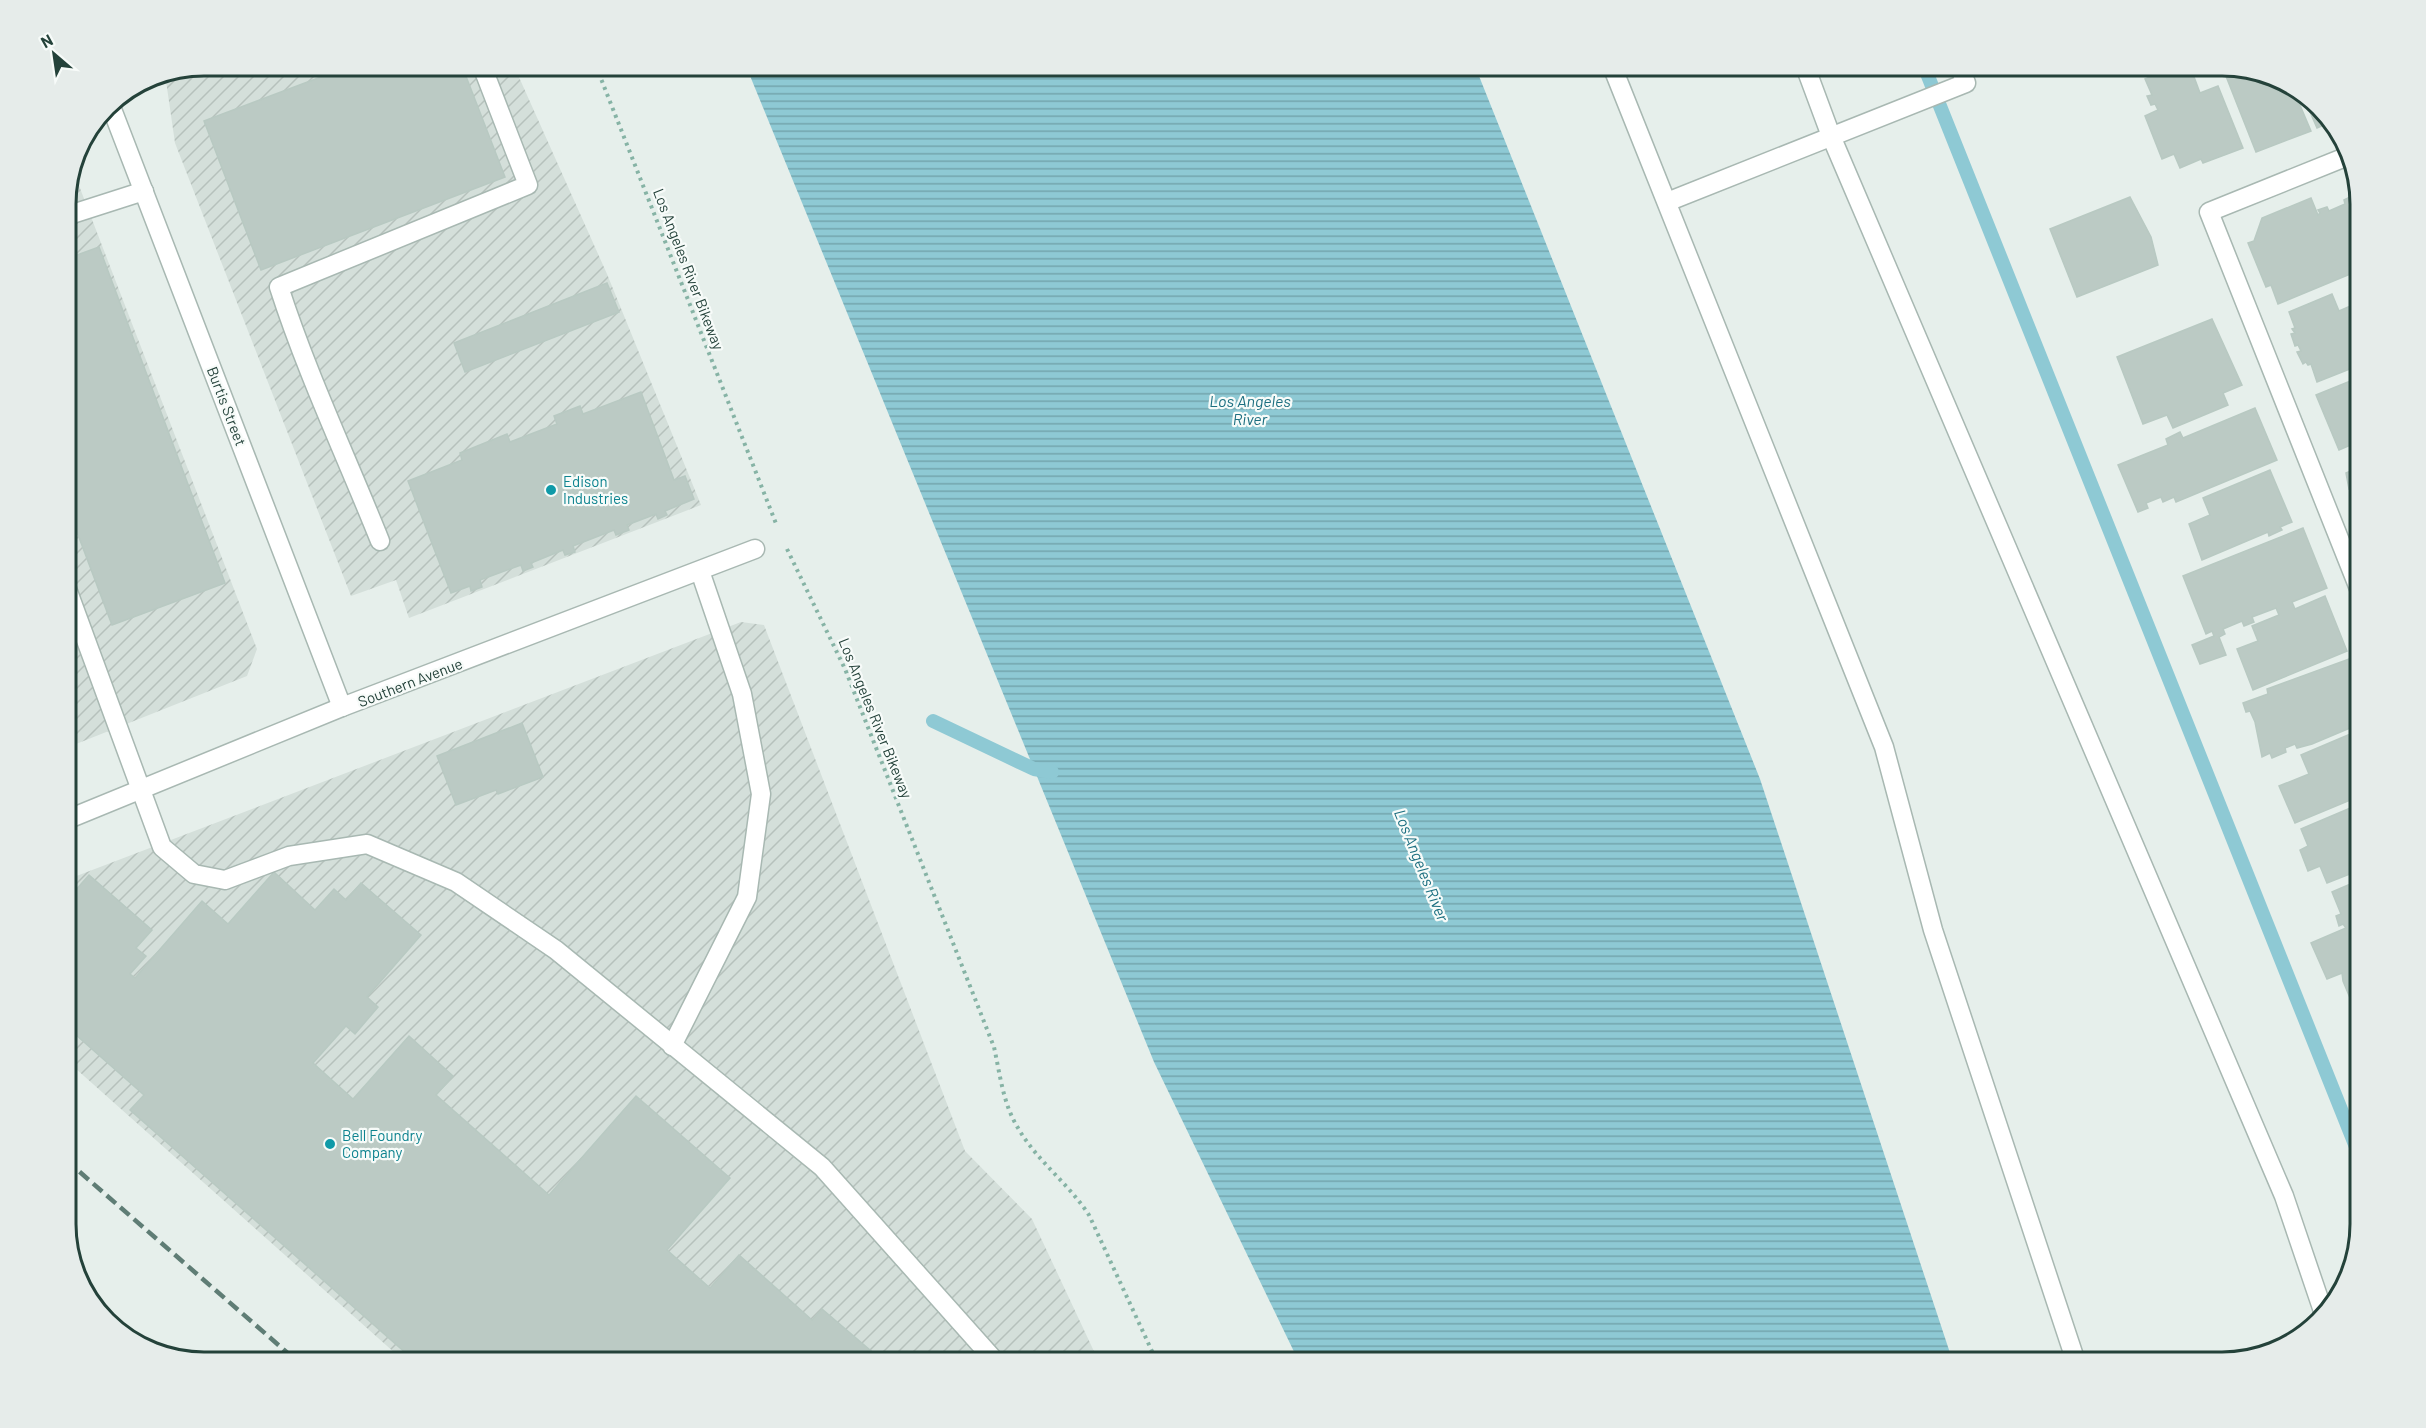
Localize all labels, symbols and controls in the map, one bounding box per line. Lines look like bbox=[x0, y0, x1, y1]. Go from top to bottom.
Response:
north arrow bbox=[24, 24, 84, 84]
text: N bbox=[37, 30, 56, 51]
street label: Los Angeles River Bikeway bbox=[650, 186, 728, 352]
street label: Burtis Street bbox=[204, 364, 250, 448]
water label: Los Angeles River bbox=[1209, 391, 1291, 428]
place label: Edison Industries bbox=[563, 472, 628, 507]
marker: Edison Industries bbox=[544, 483, 558, 497]
street label: Los Angeles River Bikeway bbox=[836, 635, 916, 801]
street label: Southern Avenue bbox=[355, 654, 465, 710]
water label: Los Angeles River bbox=[1391, 806, 1454, 925]
place label: Bell Foundry Company bbox=[342, 1126, 422, 1161]
marker: Bell Foundry Company bbox=[323, 1137, 337, 1151]

